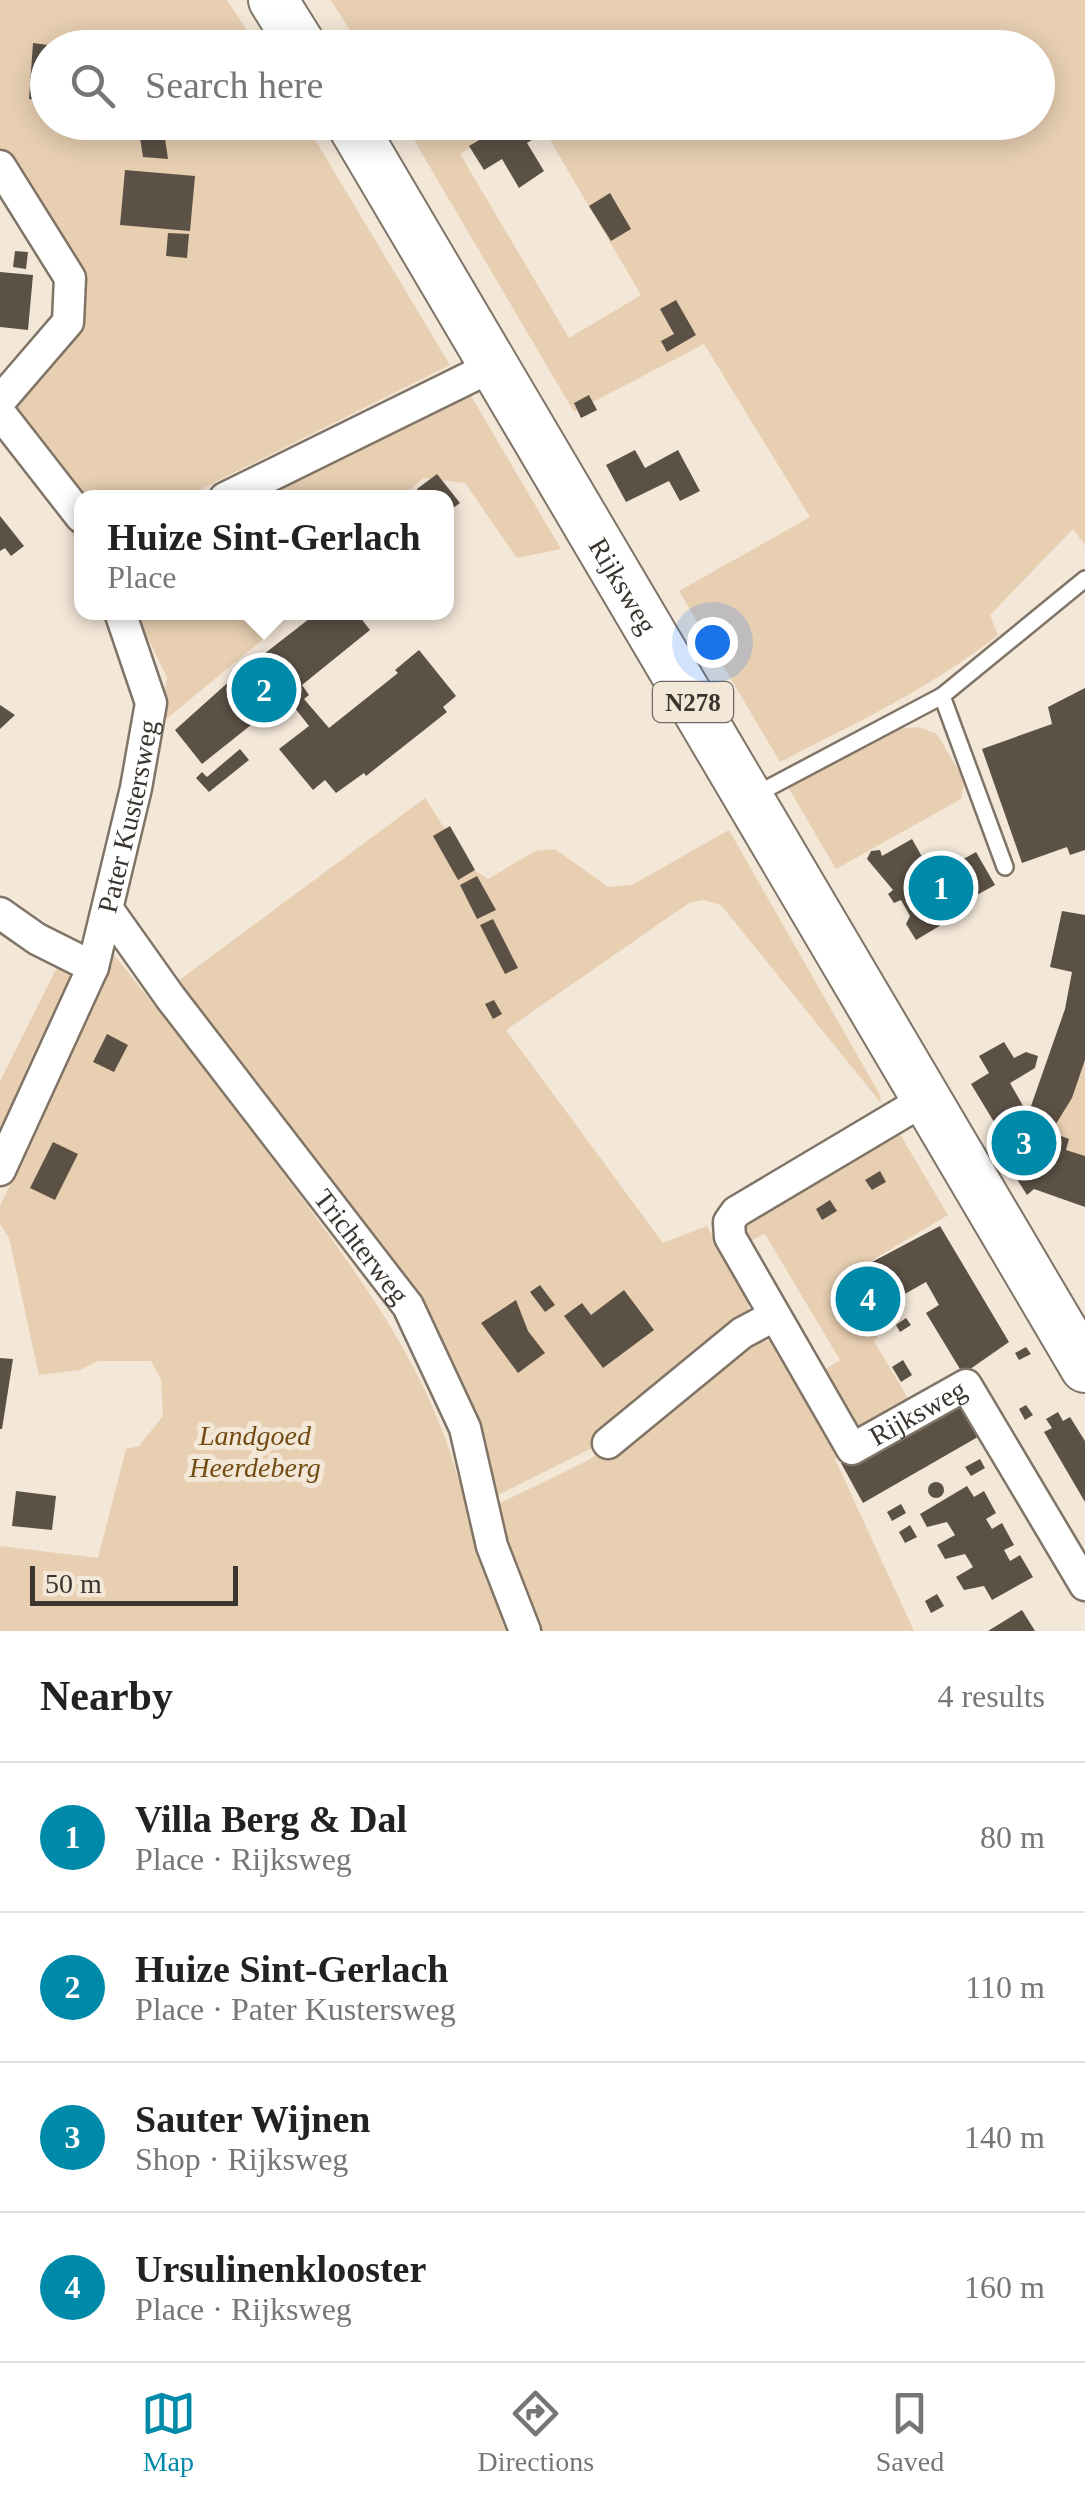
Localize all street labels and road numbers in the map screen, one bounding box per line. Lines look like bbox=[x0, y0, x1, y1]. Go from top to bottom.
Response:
street label: Rijksweg bbox=[583, 532, 663, 639]
road number: N278 bbox=[653, 682, 733, 722]
street label: Pater Kustersweg bbox=[92, 717, 164, 916]
street label: Trichterweg bbox=[308, 1183, 415, 1310]
street label: Rijksweg bbox=[864, 1373, 971, 1452]

